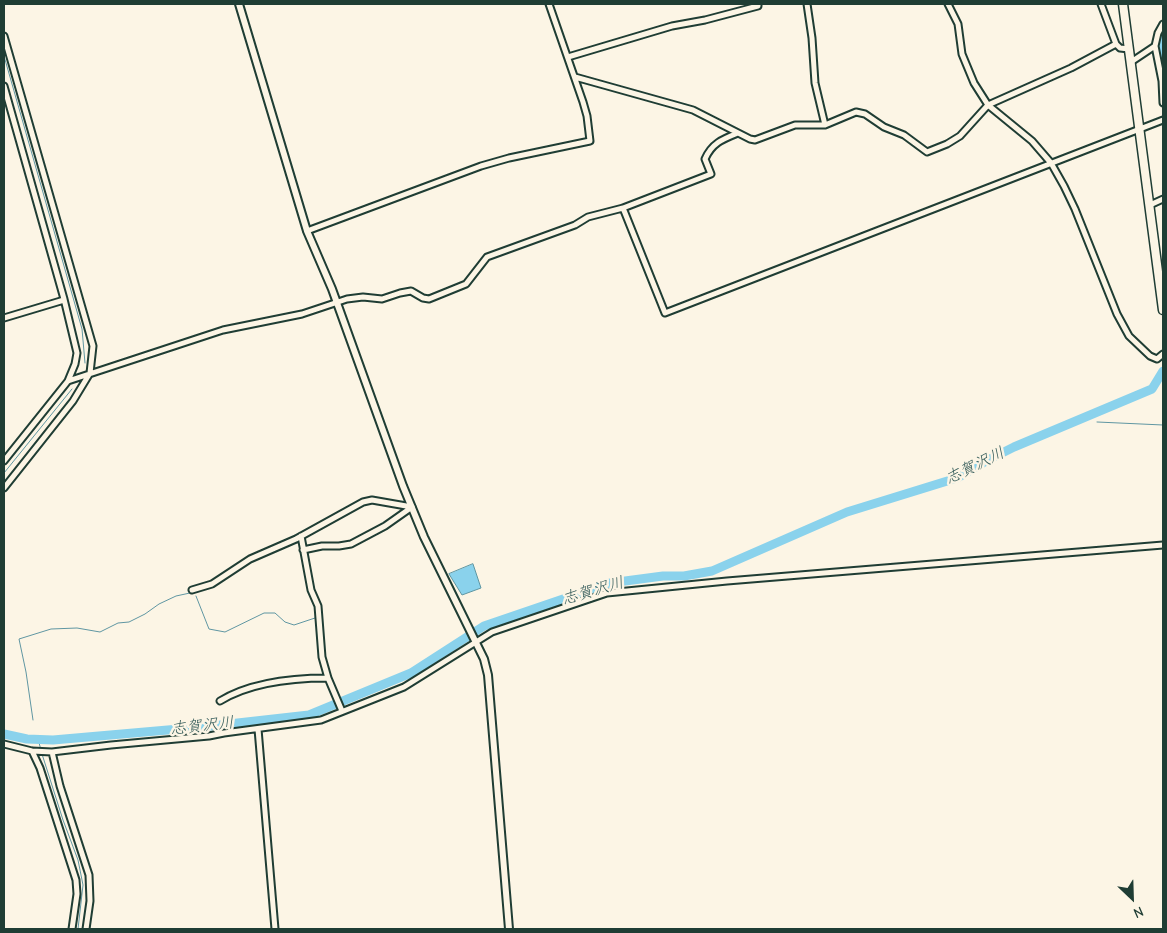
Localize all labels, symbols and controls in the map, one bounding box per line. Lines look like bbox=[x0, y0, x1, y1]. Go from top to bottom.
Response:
water label: 志賀沢川 bbox=[942, 443, 1008, 489]
water label: 志賀沢川 bbox=[560, 573, 626, 609]
water label: 志賀沢川 bbox=[169, 713, 235, 739]
north arrow bbox=[1107, 873, 1157, 923]
text: N bbox=[1131, 903, 1146, 922]

